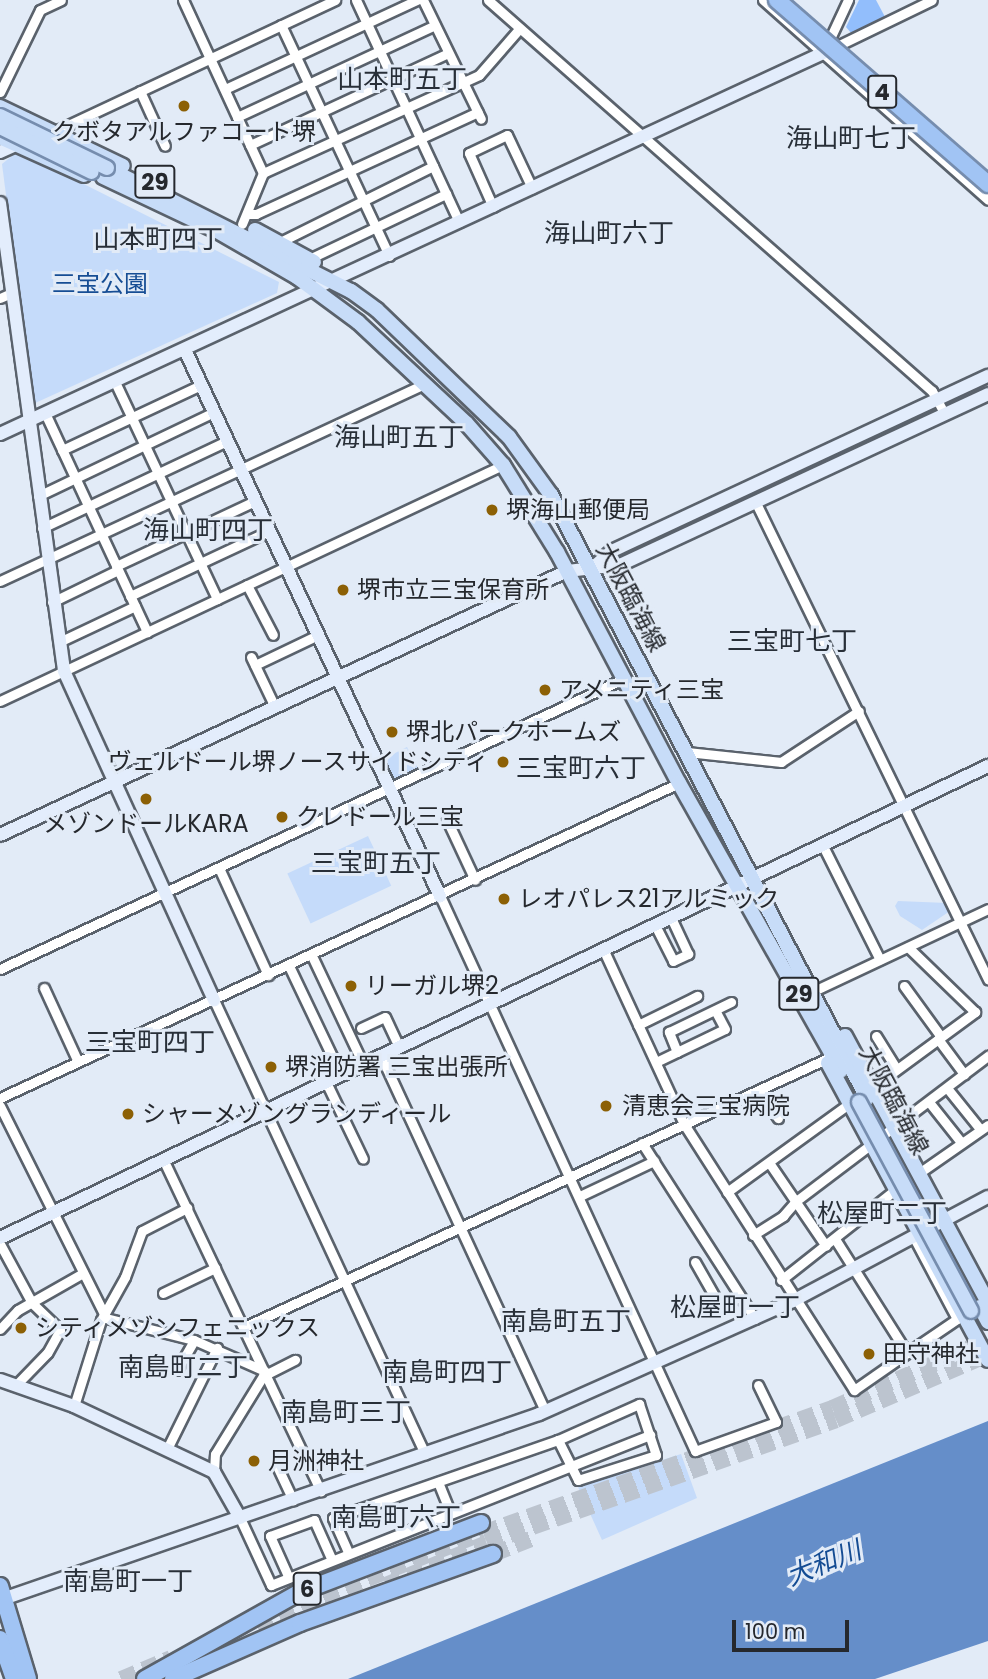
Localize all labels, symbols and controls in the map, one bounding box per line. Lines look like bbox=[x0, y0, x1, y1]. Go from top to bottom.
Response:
district label: 山本町五丁 bbox=[337, 64, 467, 96]
road number: 4 bbox=[866, 72, 898, 111]
marker: クボタアルファコート堺 bbox=[176, 98, 192, 114]
place label: クボタアルファコート堺 bbox=[52, 118, 316, 146]
district label: 海山町七丁 bbox=[786, 123, 916, 155]
road number: 29 bbox=[134, 162, 176, 202]
district label: 海山町六丁 bbox=[544, 218, 674, 250]
district label: 山本町四丁 bbox=[93, 224, 223, 256]
park label: 三宝公園 bbox=[52, 270, 148, 298]
district label: 海山町五丁 bbox=[334, 422, 464, 454]
place label: 堺海山郵便局 bbox=[506, 496, 650, 524]
marker: 堺海山郵便局 bbox=[484, 502, 500, 518]
district label: 海山町四丁 bbox=[143, 515, 273, 547]
street label: 大阪臨海線 bbox=[590, 537, 672, 657]
place label: 堺市立三宝保育所 bbox=[357, 576, 549, 604]
marker: 堺市立三宝保育所 bbox=[335, 582, 351, 598]
district label: 三宝町七丁 bbox=[727, 626, 857, 658]
place label: アメニティ三宝 bbox=[559, 676, 727, 704]
marker: アメニティ三宝 bbox=[537, 682, 553, 698]
place label: 堺北パークホームズ bbox=[406, 718, 622, 746]
marker: 堺北パークホームズ bbox=[384, 724, 400, 740]
place label: ヴェルドール堺ノースサイドシティ bbox=[105, 748, 489, 776]
district label: 三宝町六丁 bbox=[516, 753, 646, 785]
marker: ヴェルドール堺ノースサイドシティ bbox=[495, 754, 511, 770]
marker: メゾンドールKARA bbox=[138, 791, 154, 807]
place label: クレドール三宝 bbox=[296, 803, 464, 831]
marker: クレドール三宝 bbox=[274, 809, 290, 825]
place label: メゾンドールKARA bbox=[43, 810, 249, 838]
district label: 三宝町五丁 bbox=[311, 848, 441, 880]
place label: レオパレス21アルミック bbox=[518, 885, 779, 913]
marker: レオパレス21アルミック bbox=[496, 891, 512, 907]
place label: リーガル堺2 bbox=[365, 972, 499, 1000]
road number: 29 bbox=[778, 974, 820, 1014]
marker: リーガル堺2 bbox=[343, 978, 359, 994]
district label: 三宝町四丁 bbox=[85, 1027, 215, 1059]
street label: 大阪臨海線 bbox=[853, 1040, 935, 1160]
place label: 堺消防署 三宝出張所 bbox=[285, 1053, 507, 1081]
marker: 堺消防署 三宝出張所 bbox=[263, 1059, 279, 1075]
place label: 清恵会三宝病院 bbox=[622, 1092, 790, 1120]
marker: 清恵会三宝病院 bbox=[596, 1096, 616, 1116]
place label: シャーメゾングランディール bbox=[142, 1100, 454, 1128]
marker: シャーメゾングランディール bbox=[120, 1106, 136, 1122]
district label: 松屋町二丁 bbox=[817, 1198, 947, 1230]
district label: 松屋町一丁 bbox=[670, 1292, 800, 1324]
district label: 南島町五丁 bbox=[501, 1306, 631, 1338]
place label: シティメゾンフェニックス bbox=[35, 1314, 323, 1342]
marker: シティメゾンフェニックス bbox=[13, 1320, 29, 1336]
place label: 田守神社 bbox=[883, 1340, 979, 1368]
marker: 田守神社 bbox=[861, 1346, 877, 1362]
district label: 南島町二丁 bbox=[118, 1352, 248, 1384]
district label: 南島町四丁 bbox=[382, 1357, 512, 1389]
district label: 南島町三丁 bbox=[281, 1397, 411, 1429]
place label: 月洲神社 bbox=[268, 1447, 364, 1475]
marker: 月洲神社 bbox=[246, 1453, 262, 1469]
district label: 南島町六丁 bbox=[331, 1502, 461, 1534]
water label: 大和川 bbox=[782, 1535, 866, 1593]
district label: 南島町一丁 bbox=[63, 1566, 193, 1598]
road number: 6 bbox=[291, 1570, 323, 1608]
scale bar bbox=[736, 1606, 853, 1650]
text: 100 m bbox=[745, 1617, 805, 1646]

